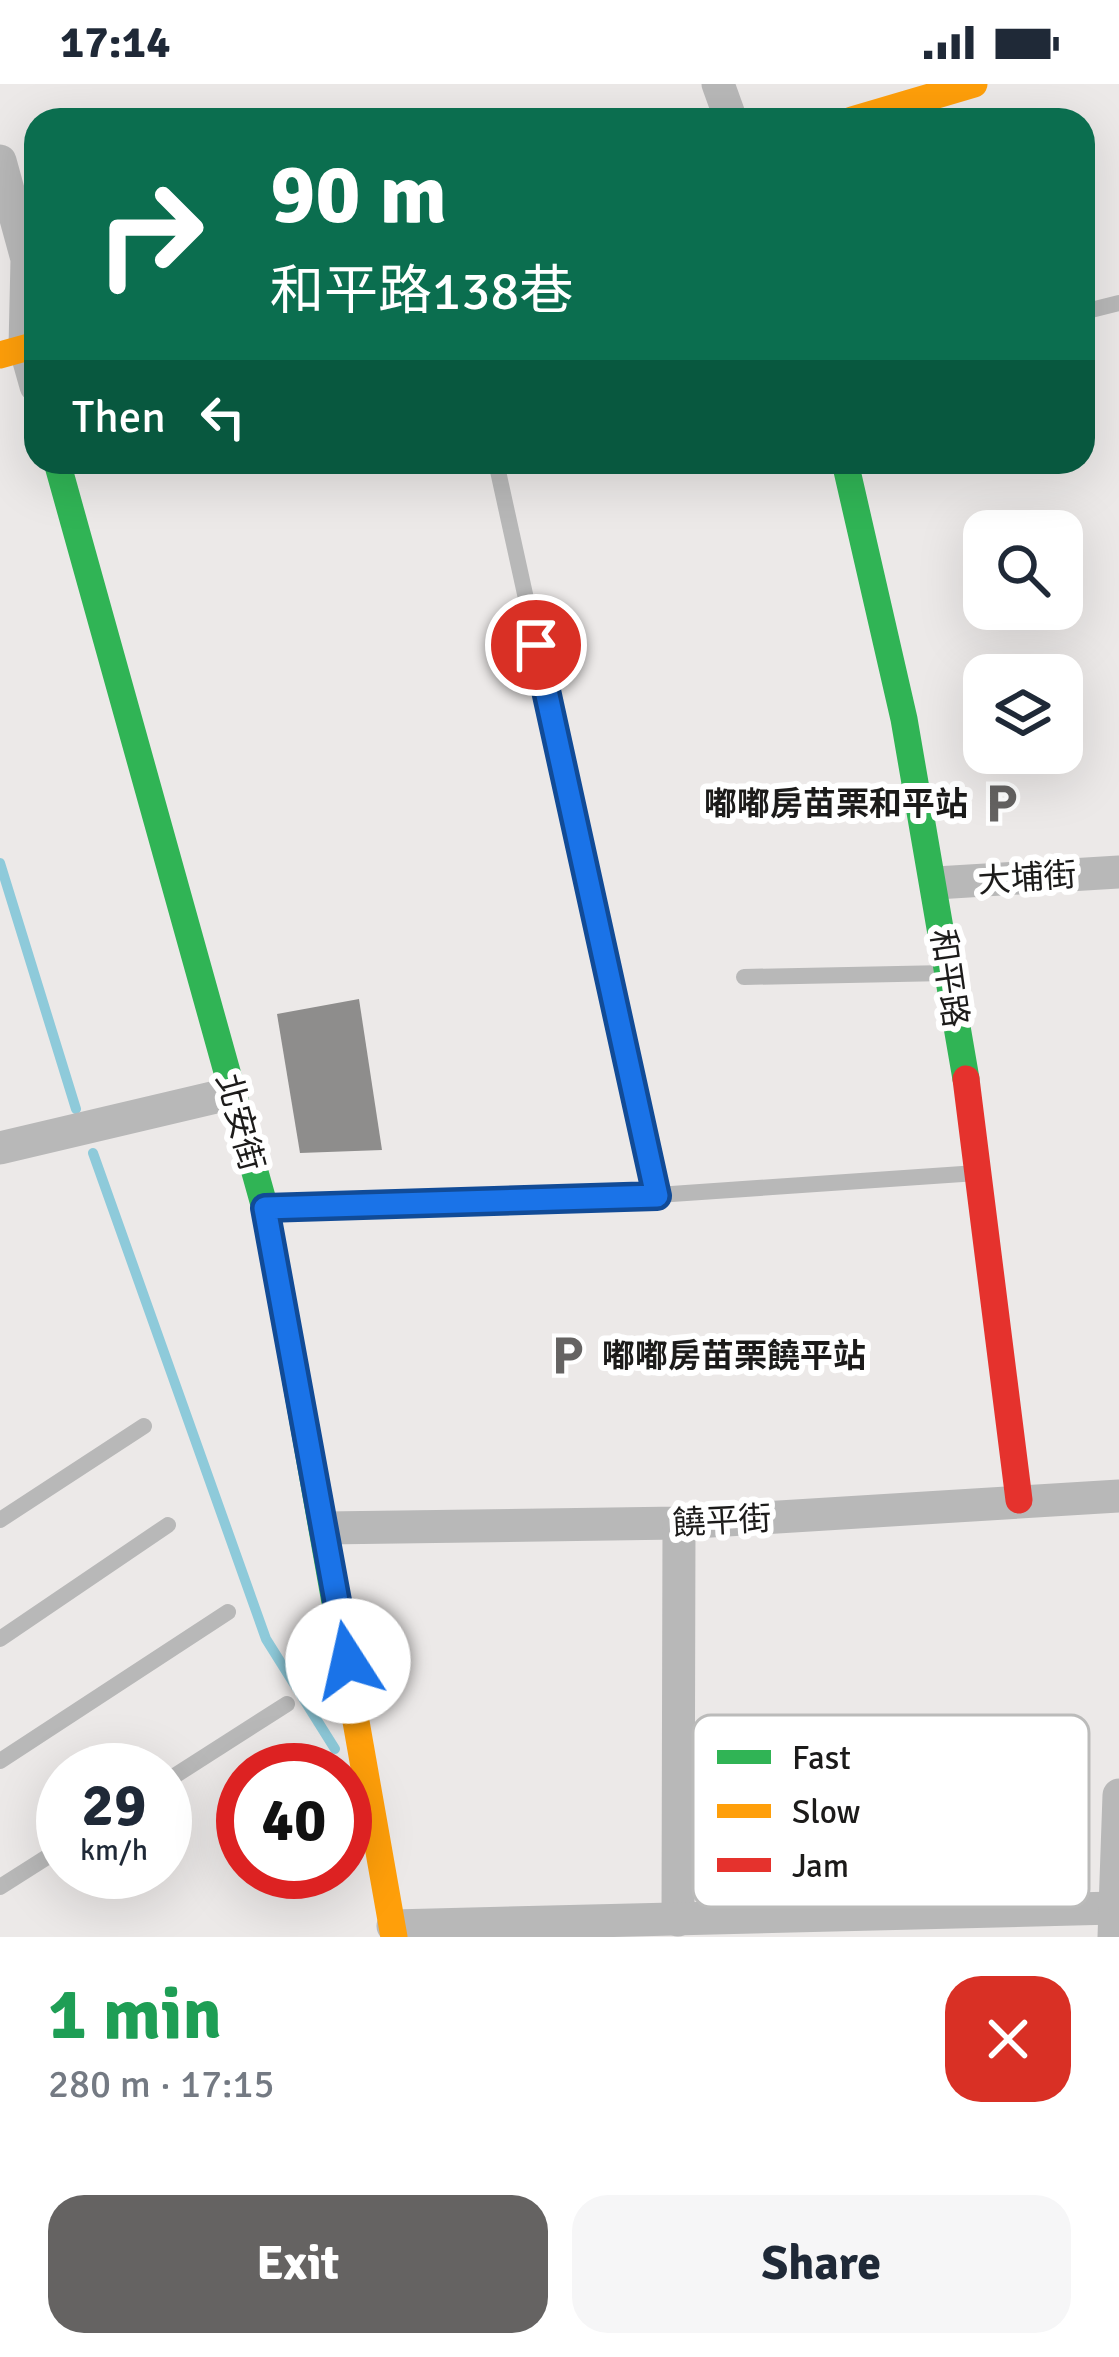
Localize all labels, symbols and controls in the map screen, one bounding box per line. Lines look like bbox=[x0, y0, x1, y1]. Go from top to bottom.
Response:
text: 17:14 bbox=[60, 15, 170, 70]
text: 90 m bbox=[270, 143, 447, 247]
icon: right bbox=[72, 156, 228, 312]
text: 和平路138巷 bbox=[270, 258, 573, 325]
icon: left bbox=[190, 384, 256, 450]
text: Then bbox=[72, 390, 166, 445]
map controls bbox=[963, 510, 1083, 774]
button: search bbox=[963, 510, 1083, 630]
pin bbox=[485, 594, 587, 696]
icon: arrive bbox=[503, 612, 569, 678]
button: layers bbox=[963, 654, 1083, 774]
parking icon: 嘟嘟房苗栗和平站 bbox=[979, 780, 1025, 826]
place label: 嘟嘟房苗栗和平站 bbox=[704, 784, 968, 825]
street label: 大埔街 bbox=[976, 855, 1078, 902]
street label: 和平路 bbox=[921, 926, 976, 1030]
street label: 北安街 bbox=[207, 1069, 272, 1176]
parking icon: 嘟嘟房苗栗饒平站 bbox=[545, 1332, 591, 1378]
place label: 嘟嘟房苗栗饒平站 bbox=[602, 1336, 866, 1377]
street label: 饒平街 bbox=[672, 1498, 773, 1545]
position arrow bbox=[285, 1598, 411, 1724]
legend bbox=[693, 1715, 1089, 1907]
text: Fast bbox=[792, 1738, 851, 1779]
speed limit sign: 40 bbox=[216, 1743, 372, 1899]
text: 29 bbox=[82, 1769, 146, 1843]
text: Slow bbox=[792, 1792, 861, 1833]
text: km/h bbox=[80, 1832, 148, 1869]
text: Jam bbox=[792, 1846, 849, 1887]
text: 1 min bbox=[48, 1970, 222, 2059]
button: close bbox=[945, 1976, 1071, 2102]
text: 280 m · 17:15 bbox=[48, 2060, 275, 2108]
button: Exit bbox=[48, 2195, 548, 2333]
button: Share bbox=[572, 2195, 1071, 2333]

